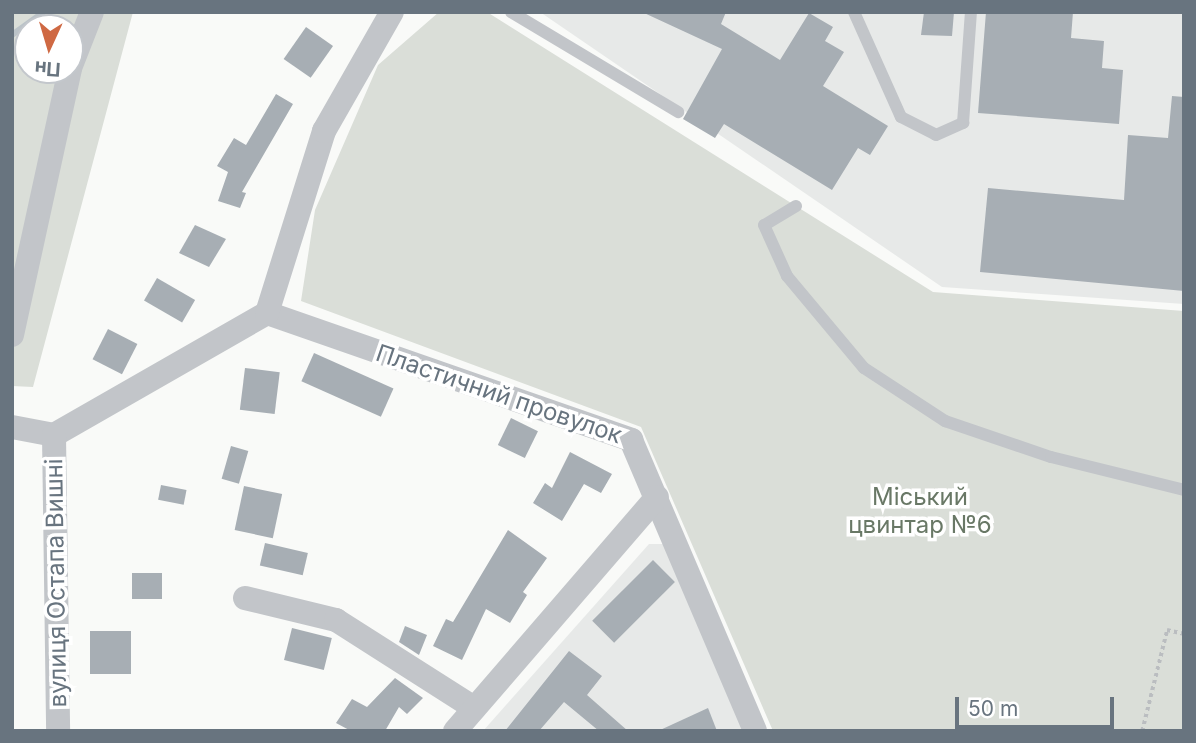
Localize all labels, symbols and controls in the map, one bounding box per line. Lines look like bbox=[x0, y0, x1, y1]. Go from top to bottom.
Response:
north arrow bbox=[14, 14, 84, 84]
text: Пн bbox=[34, 56, 61, 81]
street label: Пластичний провулок bbox=[372, 338, 626, 450]
street label: вулиця Остапа Вишні bbox=[39, 458, 73, 708]
park label: Міський цвинтар №6 bbox=[848, 483, 992, 539]
scale bar bbox=[958, 684, 1117, 728]
text: 50 m bbox=[968, 696, 1018, 721]

